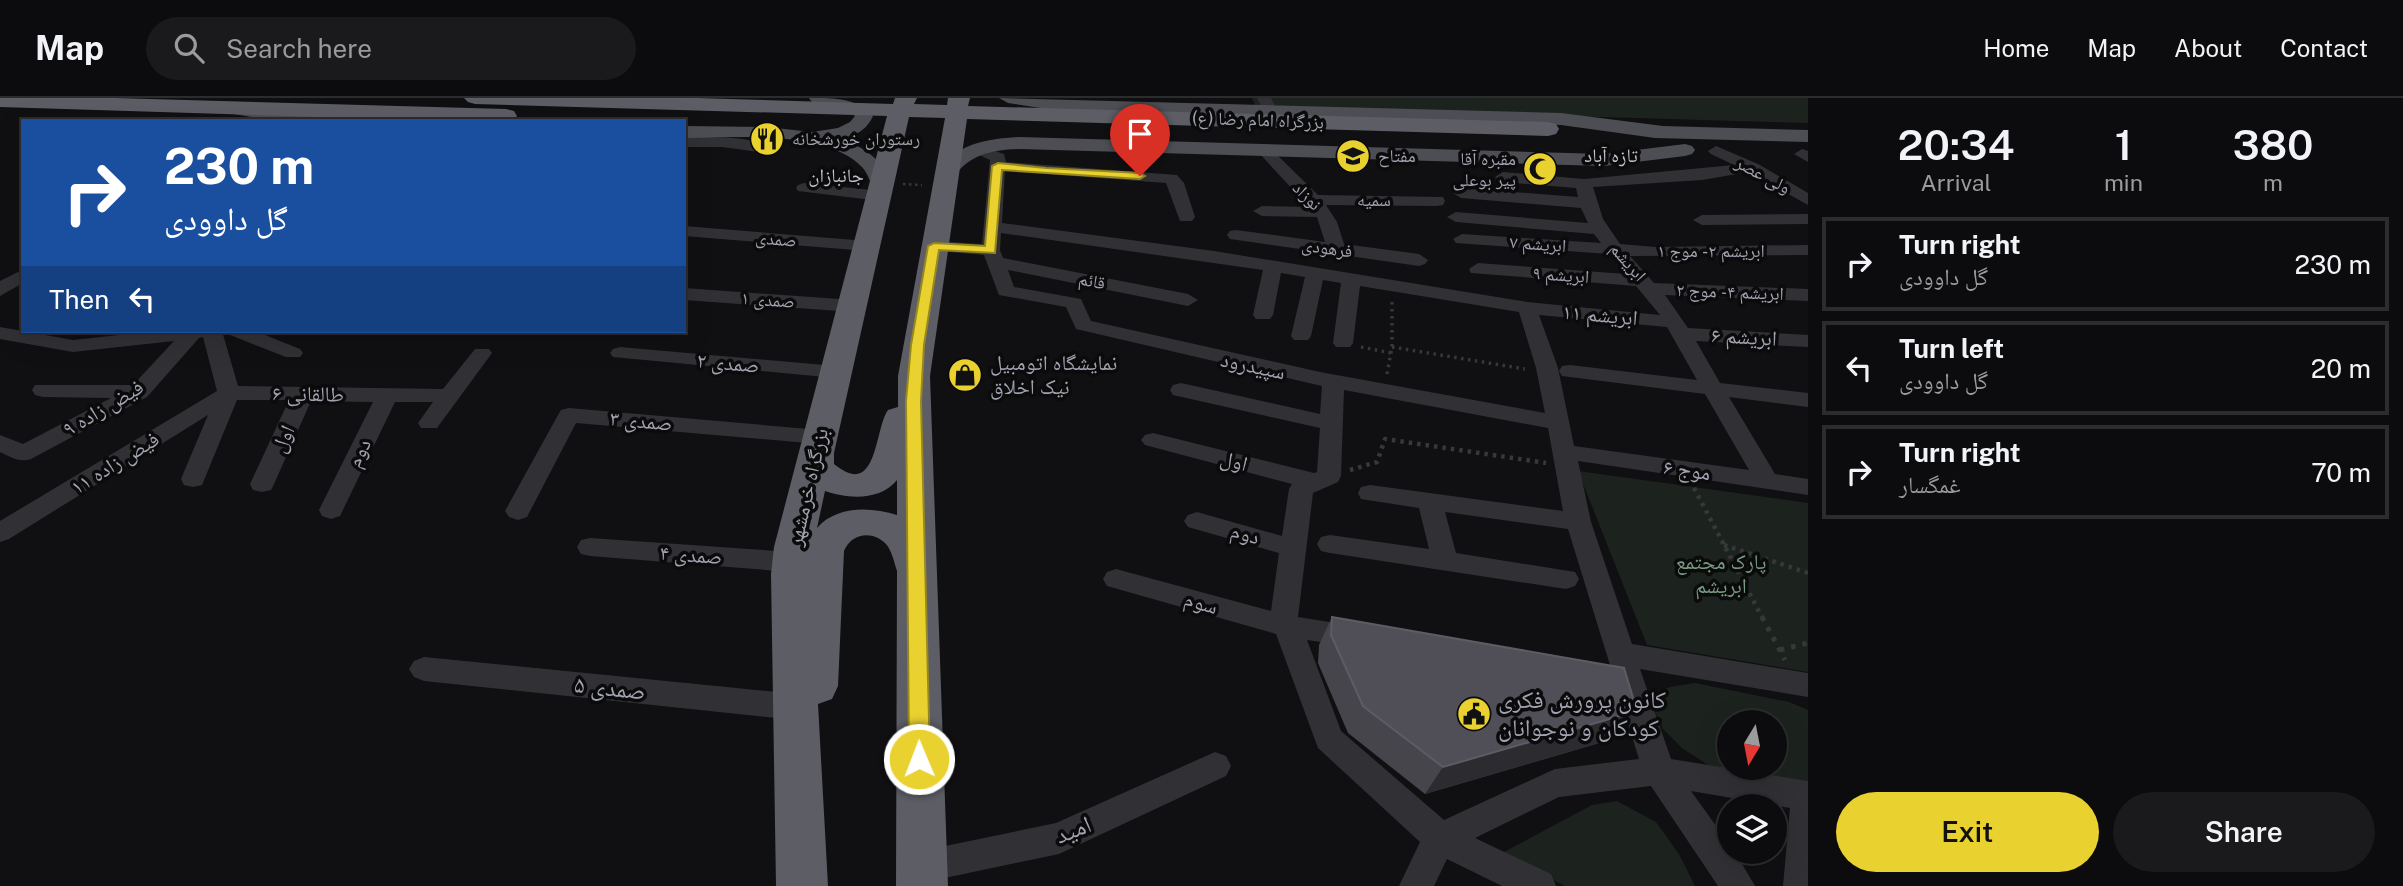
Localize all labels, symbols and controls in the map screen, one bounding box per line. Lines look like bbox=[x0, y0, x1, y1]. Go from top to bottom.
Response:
search box bbox=[146, 17, 636, 80]
text: Map bbox=[35, 29, 104, 67]
icon: search bbox=[170, 29, 208, 67]
text: Search here bbox=[226, 33, 372, 64]
text: Home bbox=[1983, 34, 2049, 62]
text: Map bbox=[2087, 34, 2136, 62]
text: About bbox=[2174, 34, 2242, 62]
text: Contact bbox=[2280, 34, 2368, 62]
pin bbox=[1110, 104, 1170, 176]
street label: بزرگراه امام رضا (ع) bbox=[1192, 107, 1324, 134]
icon: arrive bbox=[1121, 115, 1159, 153]
restaurant icon: رستوران خورشخانه bbox=[748, 120, 786, 158]
text: 20:34 bbox=[1897, 120, 2015, 169]
text: 1 bbox=[2115, 120, 2132, 169]
text: 380 bbox=[2232, 120, 2314, 169]
place label: رستوران خورشخانه bbox=[792, 128, 920, 150]
text: 230 m bbox=[164, 137, 314, 195]
school or university icon: مفتاح bbox=[1334, 137, 1372, 175]
district label: تازه آباد bbox=[1584, 144, 1638, 167]
place label: مفتاح bbox=[1378, 145, 1416, 168]
icon: right bbox=[49, 147, 140, 238]
place label: مقبره آقا پیر بوعلی bbox=[1452, 148, 1516, 191]
mosque icon: مقبره آقا پیر بوعلی bbox=[1521, 150, 1559, 188]
street label: ولی عصر bbox=[1731, 151, 1794, 199]
district label: جانبازان bbox=[808, 164, 864, 187]
text: Arrival bbox=[1920, 169, 1992, 196]
text: min bbox=[2104, 169, 2143, 196]
text: m bbox=[2263, 169, 2283, 196]
street label: نوزاد bbox=[1289, 177, 1326, 214]
street label: سمیه bbox=[1357, 189, 1391, 210]
text: گل داوودی bbox=[164, 200, 288, 237]
street label: صمدی bbox=[754, 226, 798, 252]
text: Turn right bbox=[1899, 229, 2021, 260]
street label: ابریشم ۷ bbox=[1509, 231, 1567, 258]
street label: فرهودی bbox=[1300, 234, 1354, 262]
street label: ابریشم bbox=[1604, 238, 1651, 287]
street label: ابریشم ۲ - موج ۱ bbox=[1657, 240, 1765, 263]
icon: right bbox=[1840, 245, 1878, 283]
text: 230 m bbox=[2295, 249, 2371, 280]
street label: ابریشم ۹ bbox=[1532, 262, 1590, 289]
text: گل داوودی bbox=[1899, 263, 1988, 290]
street label: قائم bbox=[1077, 268, 1107, 295]
street label: ابریشم ۴ - موج ۲ bbox=[1676, 279, 1784, 306]
icon: left bbox=[123, 280, 161, 318]
text: Then bbox=[49, 284, 109, 315]
street label: صمدی ۱ bbox=[740, 287, 796, 313]
street label: ابریشم ۱۱ bbox=[1561, 299, 1639, 332]
street label: ابریشم ۶ bbox=[1710, 322, 1778, 353]
text: Turn left bbox=[1899, 333, 2004, 364]
street label: سپیدرود bbox=[1218, 346, 1288, 385]
street label: صمدی ۲ bbox=[696, 347, 760, 378]
icon: left bbox=[1840, 349, 1878, 387]
place label: نمایشگاه اتومبیل نیک اخلاق bbox=[990, 350, 1117, 400]
text: 20 m bbox=[2311, 353, 2371, 384]
shop icon: نمایشگاه اتومبیل نیک اخلاق bbox=[946, 356, 984, 394]
text: گل داوودی bbox=[1899, 367, 1988, 394]
street label: فیض زاده ۹ bbox=[58, 374, 148, 442]
street label: طالقانی ۶ bbox=[272, 380, 344, 408]
street label: صمدی ۳ bbox=[609, 405, 673, 436]
street label: اول bbox=[265, 421, 300, 456]
street label: فیض زاده ۱۱ bbox=[66, 426, 164, 500]
street label: بزرگراه خرمشهر bbox=[782, 426, 833, 549]
street label: دوم bbox=[341, 434, 378, 472]
text: Turn right bbox=[1899, 437, 2021, 468]
street label: اول bbox=[1218, 445, 1251, 476]
icon: right bbox=[1840, 453, 1878, 491]
street label: موج ۶ bbox=[1662, 454, 1712, 486]
text: 70 m bbox=[2311, 457, 2371, 488]
text: غمگسار bbox=[1899, 471, 1961, 498]
street label: دوم bbox=[1227, 518, 1262, 551]
street label: صمدی ۴ bbox=[659, 540, 723, 569]
park label: پارک مجتمع ابریشم bbox=[1676, 549, 1766, 600]
street label: سوم bbox=[1181, 586, 1221, 621]
street label: صمدی ۵ bbox=[573, 669, 647, 706]
place label: کانون پرورش فکری کودکان و نوجوانان bbox=[1498, 685, 1666, 742]
public building icon: کانون پرورش فکری کودکان و نوجوانان bbox=[1455, 695, 1493, 733]
north arrow bbox=[1717, 710, 1787, 780]
map controls bbox=[1717, 710, 1787, 864]
position arrow bbox=[882, 722, 956, 796]
button: Exit bbox=[1836, 792, 2099, 872]
button: Share bbox=[2113, 792, 2375, 872]
button: layers bbox=[1717, 794, 1787, 864]
street label: امید bbox=[1050, 809, 1095, 849]

